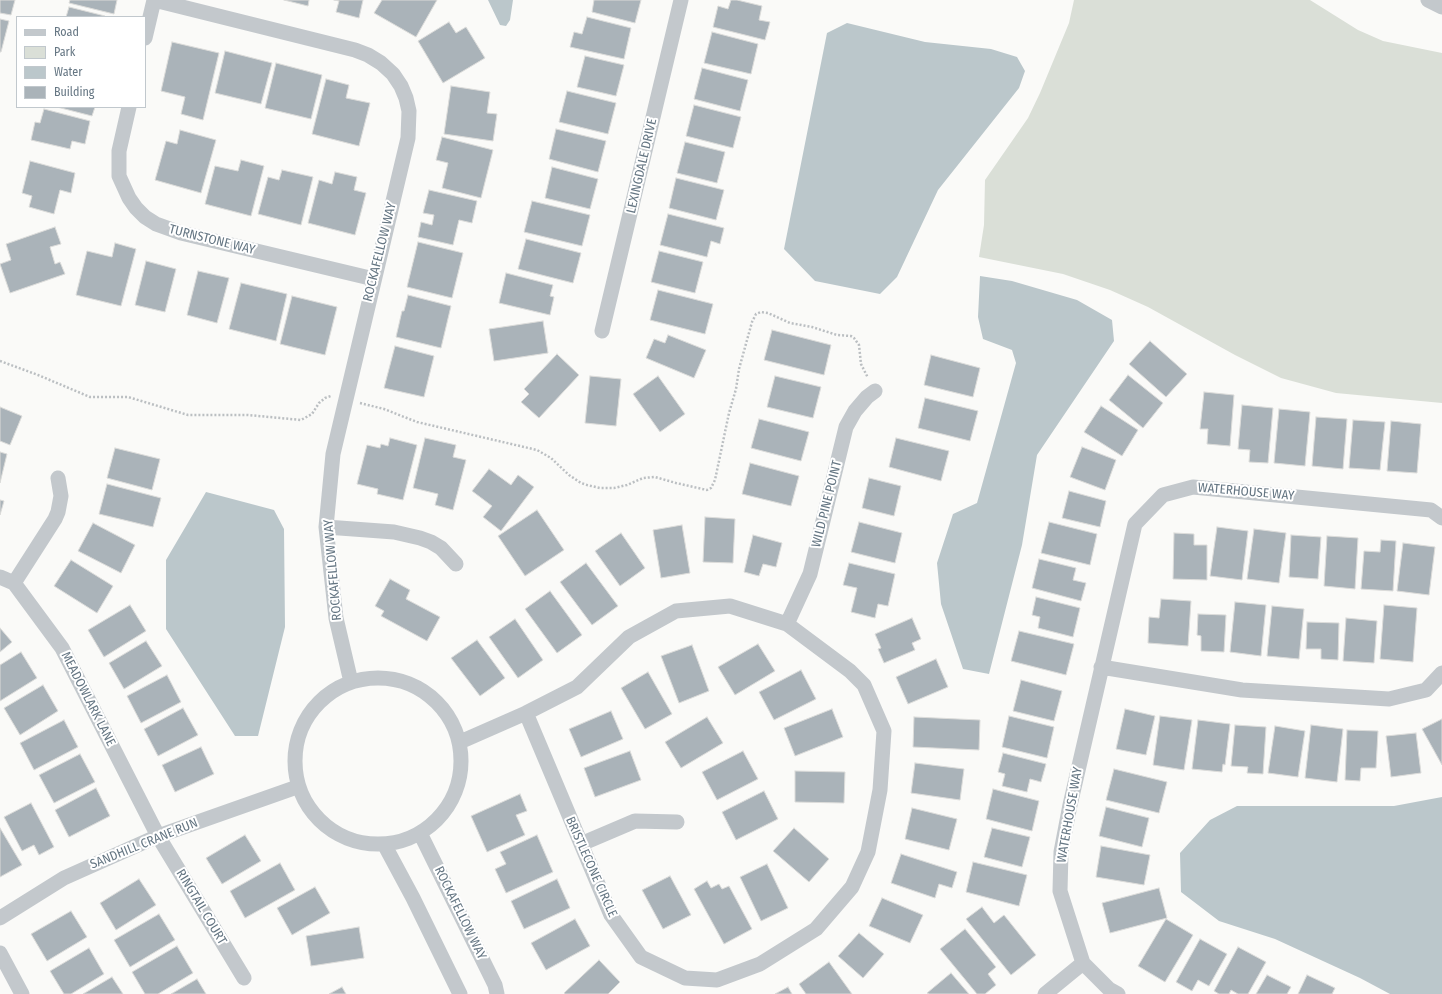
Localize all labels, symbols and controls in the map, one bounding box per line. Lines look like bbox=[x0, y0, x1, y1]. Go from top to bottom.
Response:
legend bbox=[16, 16, 146, 108]
text: Road bbox=[54, 25, 79, 39]
text: Park bbox=[54, 45, 75, 59]
text: Water bbox=[54, 65, 82, 79]
text: Building bbox=[54, 85, 94, 99]
street label: LEXINGDALE DRIVE bbox=[624, 117, 660, 215]
street label: ROCKAFELLOW WAY bbox=[360, 201, 400, 303]
street label: TURNSTONE WAY bbox=[167, 222, 257, 258]
street label: WILD PINE POINT bbox=[809, 459, 845, 549]
street label: WATERHOUSE WAY bbox=[1197, 480, 1295, 504]
street label: ROCKAFELLOW WAY bbox=[321, 519, 345, 621]
street label: MEADOWLARK LANE bbox=[57, 649, 119, 749]
street label: WATERHOUSE WAY bbox=[1054, 766, 1086, 864]
street label: BRISTLECONE CIRCLE bbox=[562, 814, 620, 920]
street label: SANDHILL CRANE RUN bbox=[88, 815, 200, 873]
street label: ROCKAFELLOW WAY bbox=[431, 864, 489, 962]
street label: RINGTAIL COURT bbox=[172, 867, 230, 947]

